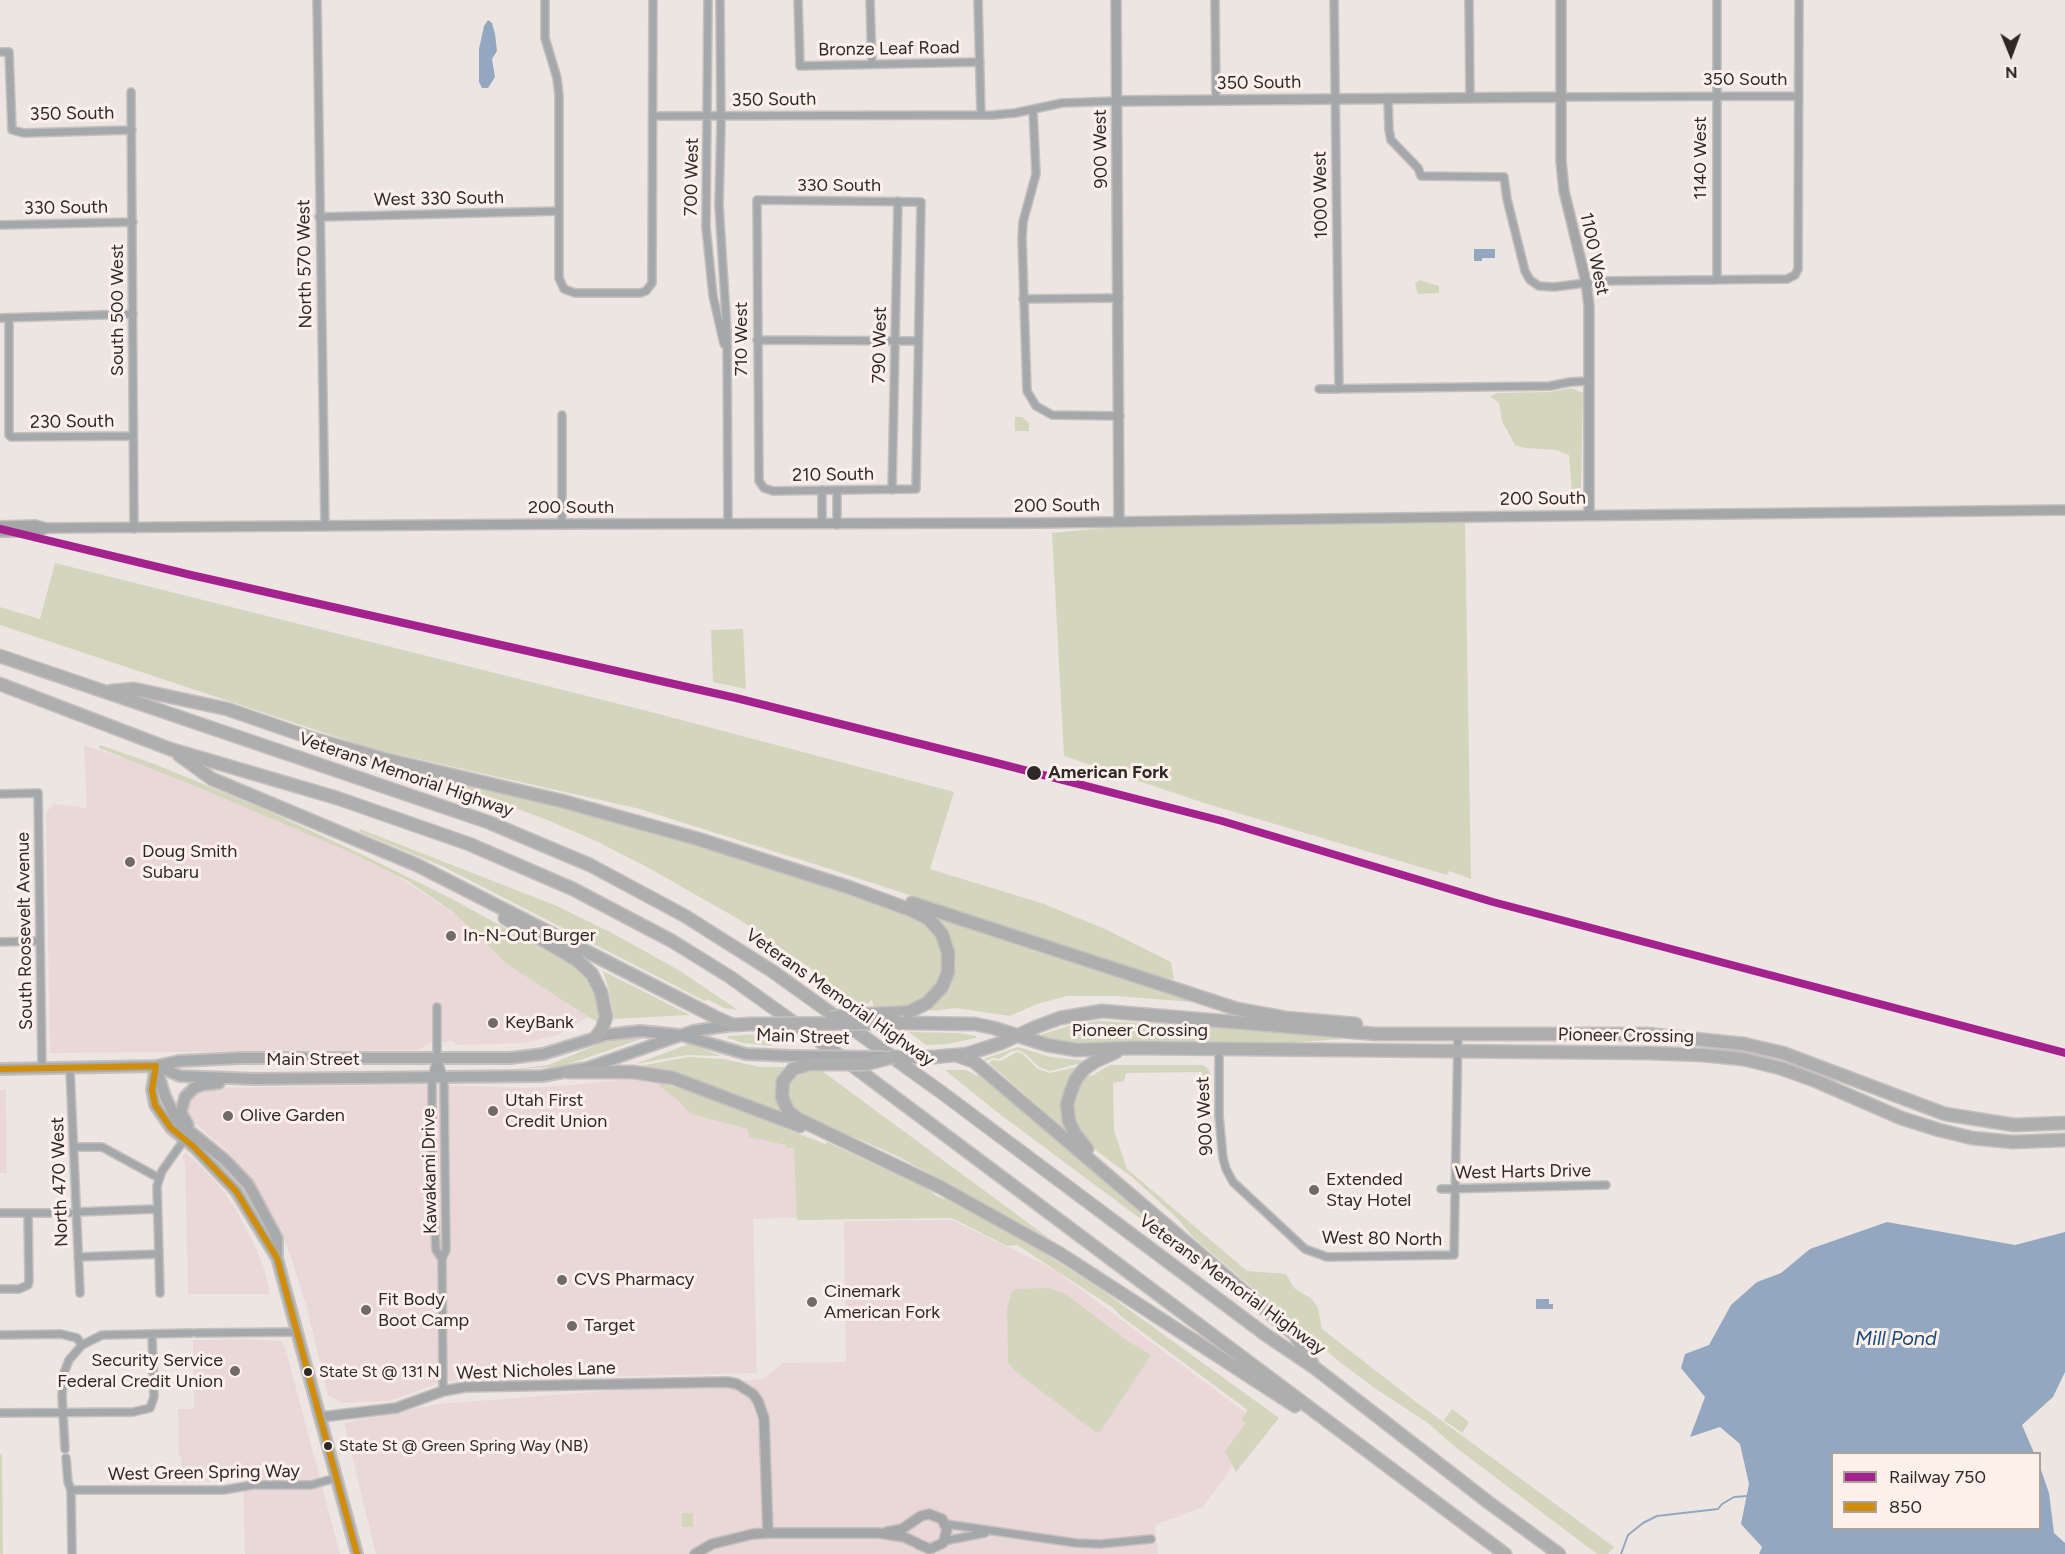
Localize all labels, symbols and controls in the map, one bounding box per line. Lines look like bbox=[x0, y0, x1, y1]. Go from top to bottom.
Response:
north arrow bbox=[1981, 24, 2041, 84]
street label: Bronze Leaf Road bbox=[818, 37, 960, 61]
text: N bbox=[2005, 63, 2018, 82]
street label: 350 South bbox=[1703, 69, 1787, 91]
street label: 350 South bbox=[1217, 71, 1301, 95]
street label: 350 South bbox=[732, 88, 816, 112]
street label: 350 South bbox=[30, 102, 114, 126]
street label: 900 West bbox=[1090, 109, 1112, 189]
street label: 1140 West bbox=[1690, 116, 1712, 200]
street label: 700 West bbox=[681, 137, 703, 217]
street label: 1000 West bbox=[1309, 151, 1333, 239]
street label: 330 South bbox=[797, 175, 881, 197]
street label: West 330 South bbox=[374, 187, 504, 211]
street label: 330 South bbox=[24, 196, 108, 220]
street label: North 570 West bbox=[293, 199, 317, 329]
street label: 1100 West bbox=[1575, 211, 1613, 297]
street label: South 500 West bbox=[107, 244, 129, 376]
street label: 710 West bbox=[731, 302, 753, 376]
street label: 790 West bbox=[869, 306, 891, 384]
street label: 230 South bbox=[30, 410, 114, 434]
street label: 210 South bbox=[792, 463, 874, 487]
street label: 200 South bbox=[1500, 487, 1586, 511]
street label: 200 South bbox=[1014, 494, 1100, 518]
street label: 200 South bbox=[528, 497, 614, 519]
street label: Veterans Memorial Highway bbox=[296, 728, 516, 822]
place label: American Fork bbox=[1048, 762, 1169, 784]
marker: American Fork bbox=[1025, 764, 1043, 782]
street label: South Roosevelt Avenue bbox=[12, 832, 38, 1030]
place label: Doug Smith Subaru bbox=[142, 841, 237, 884]
marker: Doug Smith Subaru bbox=[123, 855, 137, 869]
street label: Veterans Memorial Highway bbox=[741, 924, 939, 1072]
place label: In-N-Out Burger bbox=[463, 925, 596, 947]
marker: In-N-Out Burger bbox=[444, 929, 458, 943]
place label: KeyBank bbox=[505, 1012, 574, 1034]
marker: KeyBank bbox=[486, 1016, 500, 1030]
street label: Pioneer Crossing bbox=[1072, 1020, 1208, 1042]
street label: Pioneer Crossing bbox=[1558, 1024, 1694, 1048]
street label: Main Street bbox=[756, 1025, 850, 1049]
street label: Main Street bbox=[266, 1049, 360, 1071]
street label: 900 West bbox=[1192, 1076, 1218, 1156]
place label: Utah First Credit Union bbox=[505, 1090, 607, 1132]
marker: Utah First Credit Union bbox=[486, 1104, 500, 1118]
place label: Olive Garden bbox=[240, 1105, 345, 1127]
street label: Kawakami Drive bbox=[418, 1108, 442, 1234]
marker: Olive Garden bbox=[221, 1109, 235, 1123]
street label: North 470 West bbox=[47, 1117, 73, 1247]
street label: West Harts Drive bbox=[1455, 1160, 1591, 1184]
place label: Extended Stay Hotel bbox=[1326, 1169, 1411, 1212]
marker: Extended Stay Hotel bbox=[1307, 1183, 1321, 1197]
street label: Veterans Memorial Highway bbox=[1134, 1210, 1330, 1360]
street label: West 80 North bbox=[1322, 1227, 1442, 1251]
place label: CVS Pharmacy bbox=[574, 1269, 694, 1291]
marker: CVS Pharmacy bbox=[555, 1273, 569, 1287]
place label: Cinemark American Fork bbox=[824, 1281, 940, 1324]
place label: Fit Body Boot Camp bbox=[378, 1289, 469, 1332]
marker: Cinemark American Fork bbox=[805, 1295, 819, 1309]
marker: Fit Body Boot Camp bbox=[359, 1303, 373, 1317]
place label: Target bbox=[584, 1315, 635, 1337]
marker: Target bbox=[565, 1319, 579, 1333]
water label: Mill Pond bbox=[1855, 1327, 1937, 1351]
place label: Security Service Federal Credit Union bbox=[57, 1350, 223, 1392]
street label: West Nicholes Lane bbox=[456, 1357, 616, 1385]
place label: State St @ 131 N bbox=[319, 1362, 440, 1382]
marker: Security Service Federal Credit Union bbox=[228, 1364, 242, 1378]
marker: State St @ 131 N bbox=[302, 1366, 314, 1378]
place label: State St @ Green Spring Way (NB) bbox=[339, 1436, 588, 1456]
marker: State St @ Green Spring Way (NB) bbox=[322, 1440, 334, 1452]
legend bbox=[1831, 1452, 2041, 1530]
street label: West Green Spring Way bbox=[108, 1461, 300, 1485]
text: Railway 750 bbox=[1889, 1466, 1986, 1488]
text: 850 bbox=[1889, 1496, 1922, 1518]

